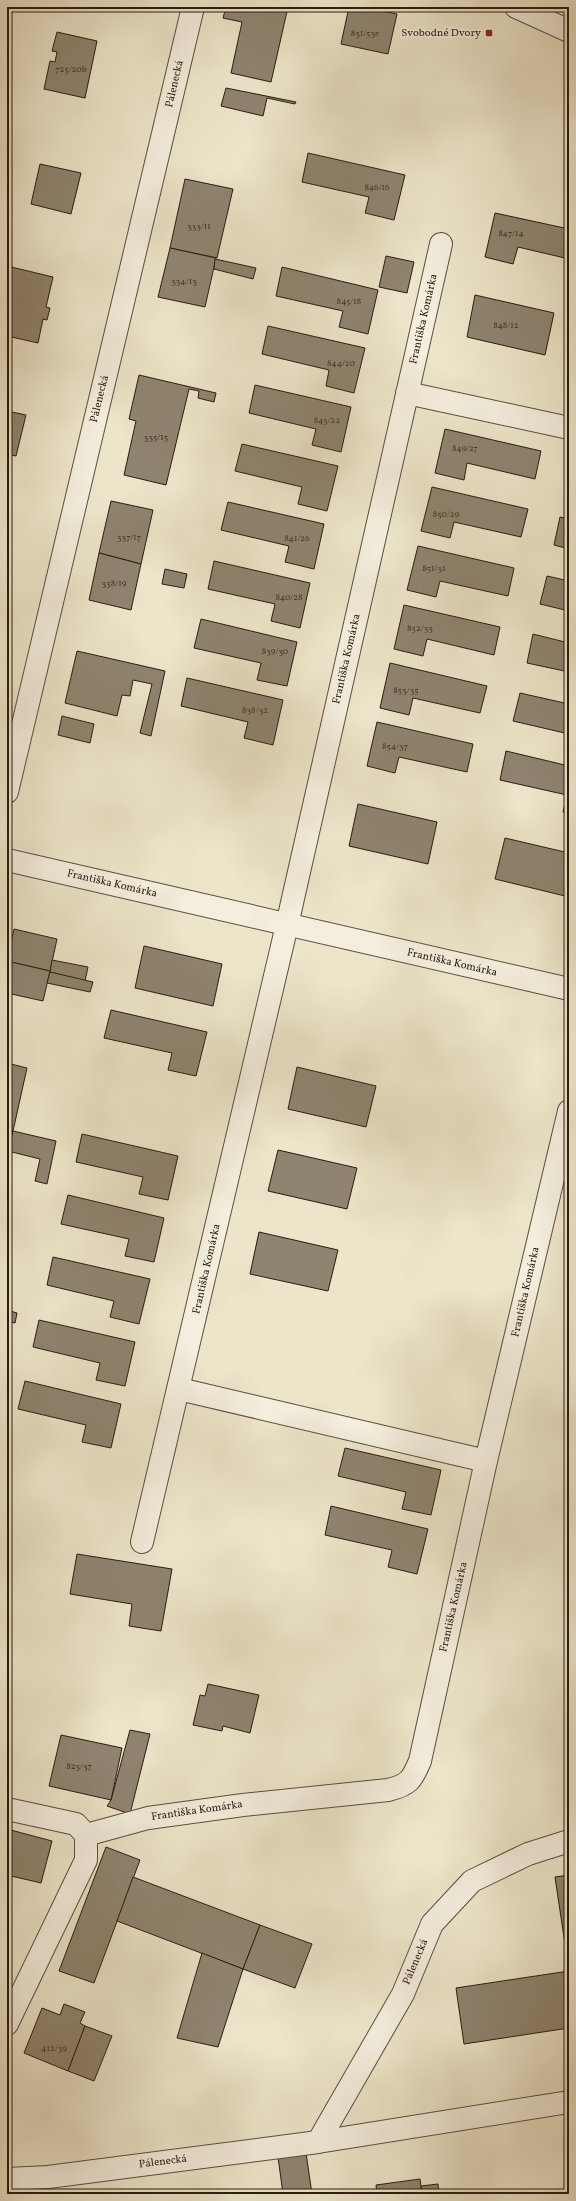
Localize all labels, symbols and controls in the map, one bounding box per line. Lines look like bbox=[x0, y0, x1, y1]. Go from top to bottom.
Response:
place label: Svobodné Dvory bbox=[401, 26, 481, 41]
house number: 831/53e bbox=[351, 27, 379, 40]
marker: Svobodné Dvory bbox=[484, 28, 494, 38]
street label: Pálenecká bbox=[162, 58, 188, 109]
house number: 725/20b bbox=[55, 63, 87, 76]
house number: 846/16 bbox=[364, 181, 390, 194]
house number: 333/11 bbox=[187, 220, 211, 233]
house number: 847/14 bbox=[498, 227, 524, 240]
street label: Františka Komárka bbox=[406, 272, 442, 366]
house number: 334/13 bbox=[171, 275, 197, 288]
house number: 845/18 bbox=[337, 295, 362, 308]
house number: 848/12 bbox=[493, 319, 519, 332]
house number: 844/20 bbox=[327, 357, 356, 370]
street label: Pálenecká bbox=[87, 373, 113, 424]
house number: 843/22 bbox=[314, 414, 340, 427]
house number: 335/15 bbox=[144, 431, 168, 444]
house number: 849/27 bbox=[452, 442, 478, 455]
house number: 850/29 bbox=[433, 508, 459, 521]
house number: 337/17 bbox=[117, 531, 141, 544]
house number: 841/26 bbox=[284, 532, 310, 545]
house number: 851/31 bbox=[422, 562, 446, 575]
house number: 338/19 bbox=[102, 577, 127, 590]
house number: 840/28 bbox=[275, 591, 303, 604]
street label: Františka Komárka bbox=[329, 612, 365, 706]
house number: 852/33 bbox=[407, 622, 433, 635]
house number: 839/30 bbox=[262, 645, 289, 658]
house number: 853/35 bbox=[393, 684, 419, 697]
house number: 838/32 bbox=[242, 704, 268, 717]
house number: 854/37 bbox=[382, 740, 408, 753]
street label: Františka Komárka bbox=[65, 866, 159, 902]
street label: Františka Komárka bbox=[405, 945, 499, 981]
street label: Františka Komárka bbox=[189, 1222, 225, 1316]
street label: Františka Komárka bbox=[508, 1245, 544, 1339]
street label: Františka Komárka bbox=[436, 1560, 472, 1654]
house number: 823/37 bbox=[66, 1760, 92, 1773]
street label: Františka Komárka bbox=[150, 1797, 244, 1825]
street label: Pálenecká bbox=[400, 1936, 433, 1987]
house number: 412/39 bbox=[41, 2042, 67, 2055]
street label: Pálenecká bbox=[138, 2152, 188, 2172]

